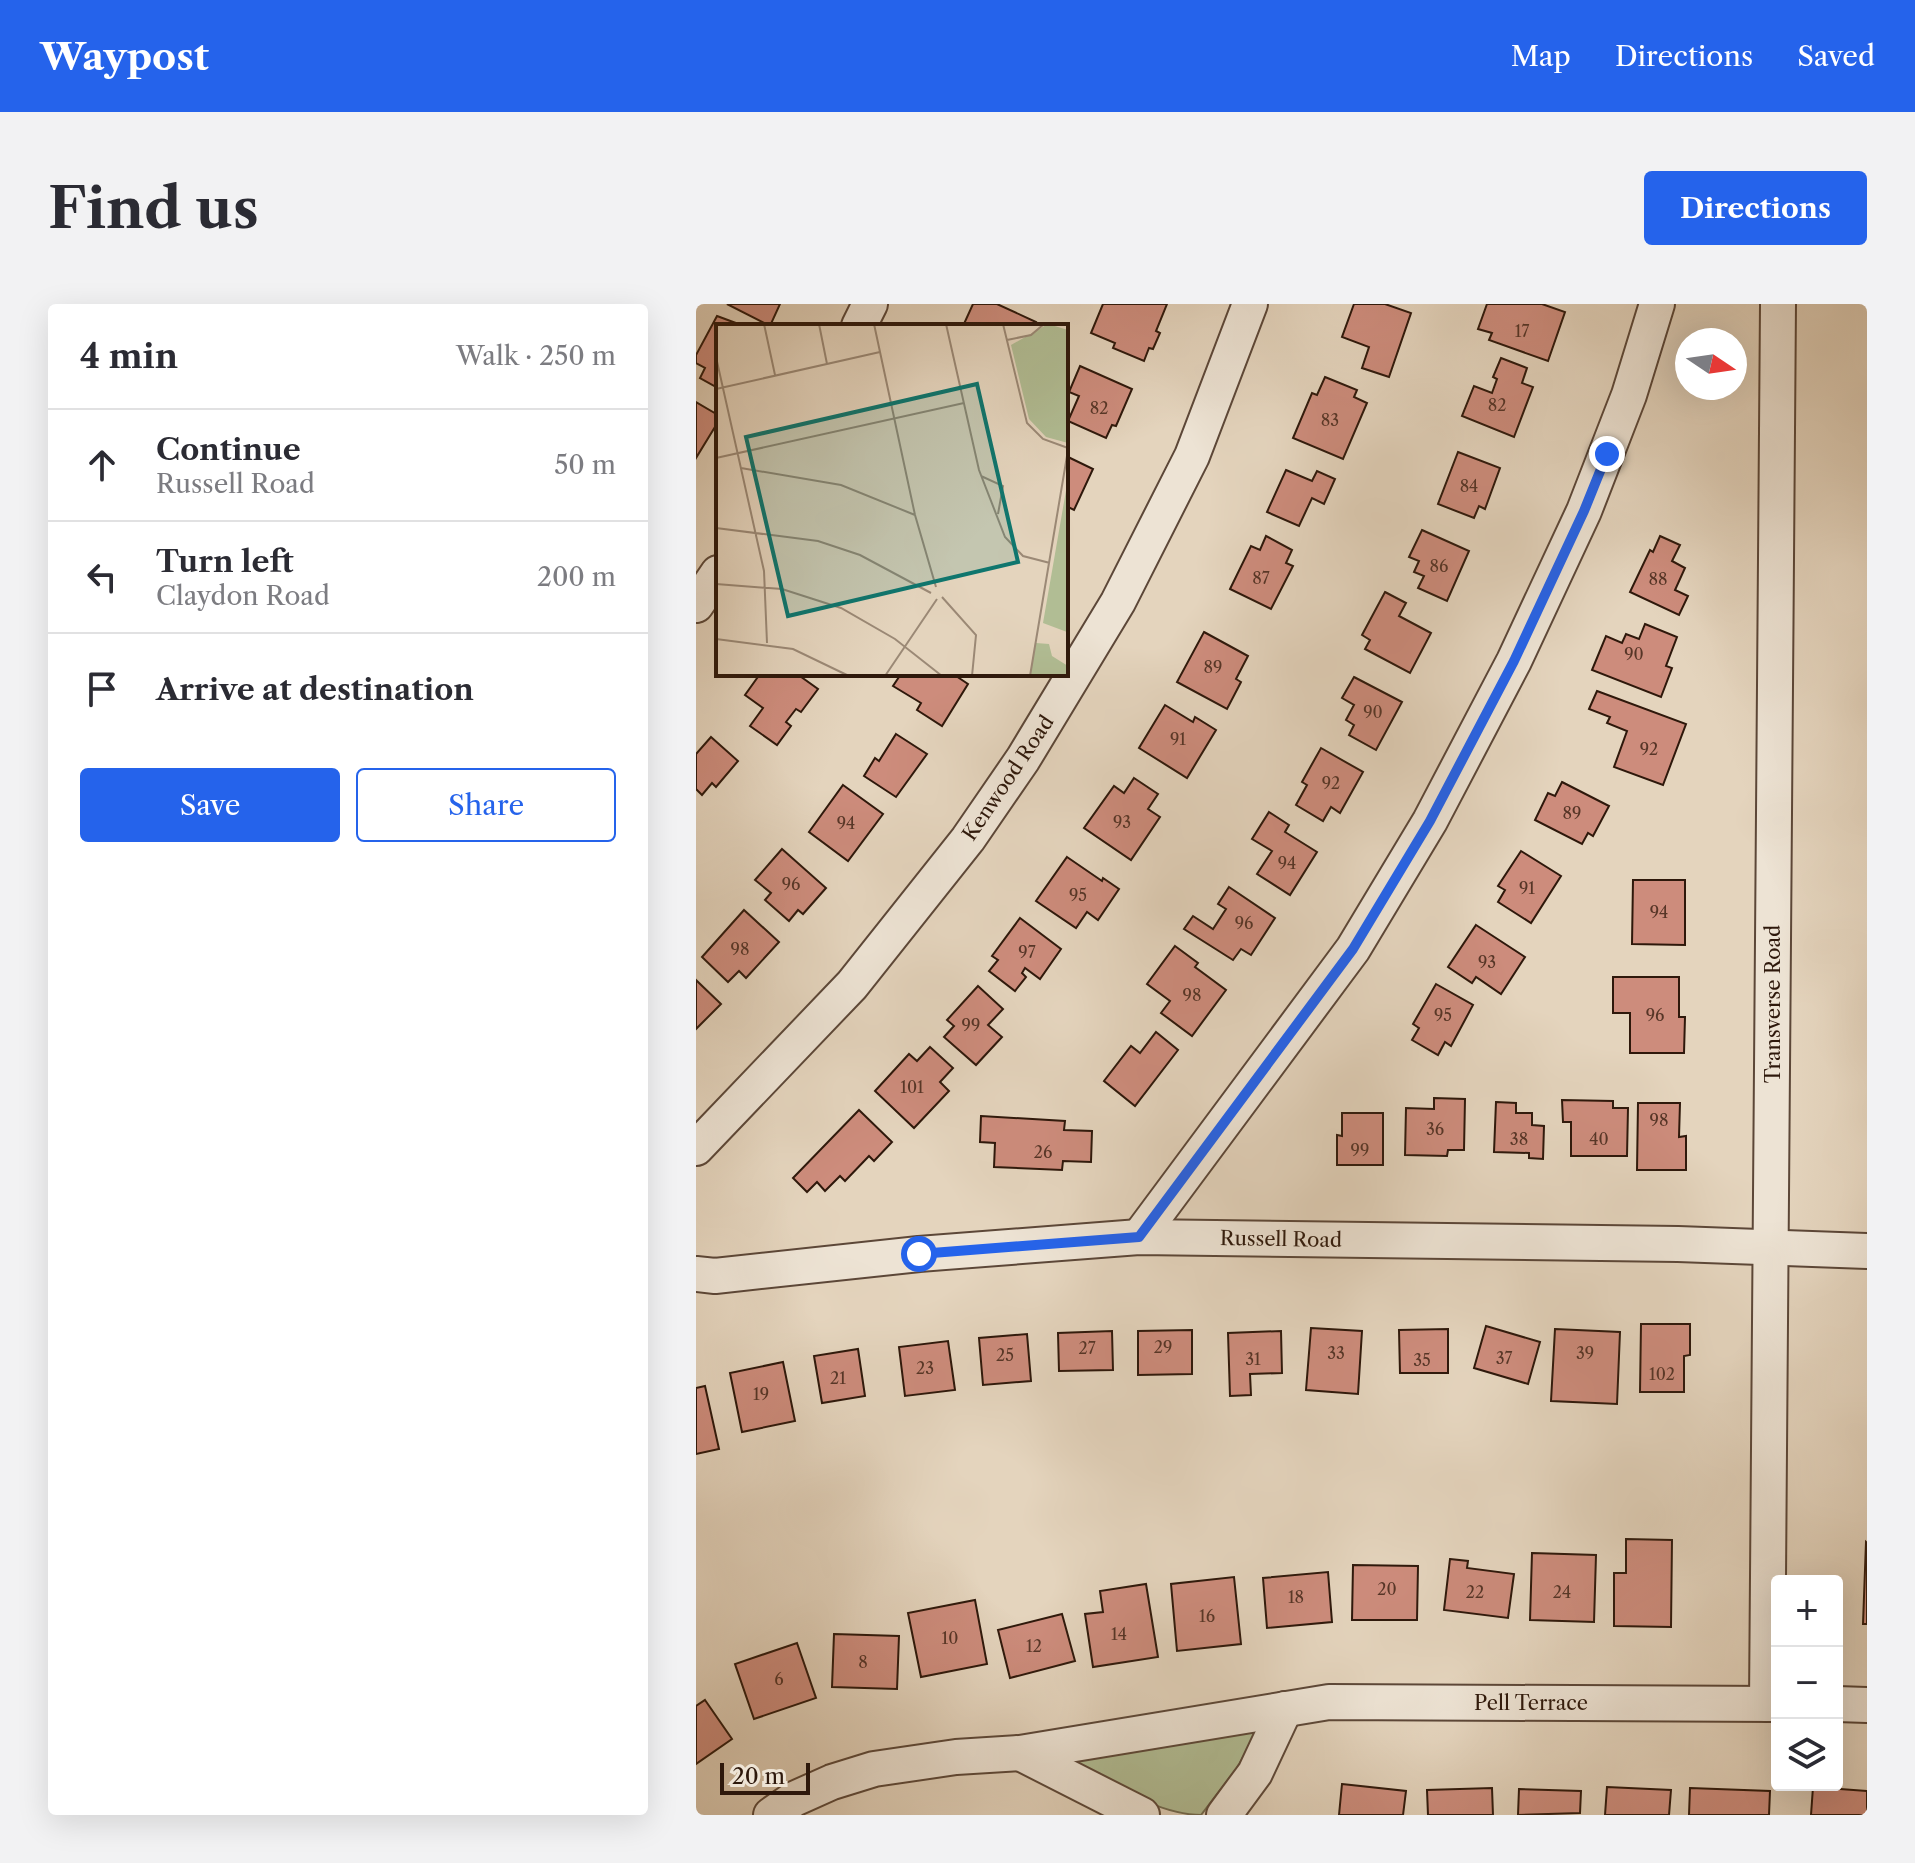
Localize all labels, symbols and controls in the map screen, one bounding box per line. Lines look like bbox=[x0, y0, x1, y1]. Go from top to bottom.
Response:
text: Waypost bbox=[40, 33, 209, 80]
text: Map bbox=[1511, 39, 1571, 73]
text: Directions bbox=[1615, 39, 1753, 73]
text: Saved bbox=[1797, 39, 1875, 73]
button: Directions bbox=[1644, 171, 1867, 245]
text: Find us bbox=[48, 174, 259, 243]
house number: 17 bbox=[1515, 321, 1529, 341]
inset map bbox=[716, 324, 1068, 676]
north arrow bbox=[1675, 328, 1747, 400]
text: 4 min bbox=[80, 335, 178, 377]
text: Walk · 250 m bbox=[456, 340, 616, 372]
house number: 82 bbox=[1488, 395, 1506, 415]
house number: 82 bbox=[1090, 398, 1108, 418]
house number: 83 bbox=[1321, 410, 1339, 430]
text: Continue bbox=[156, 431, 301, 468]
route end bbox=[1589, 436, 1625, 472]
icon: ahead bbox=[80, 443, 124, 487]
text: 50 m bbox=[554, 449, 616, 481]
text: Russell Road bbox=[156, 468, 315, 500]
house number: 84 bbox=[1460, 476, 1478, 496]
text: Turn left bbox=[156, 543, 293, 580]
icon: left bbox=[80, 555, 124, 599]
house number: 86 bbox=[1430, 556, 1448, 576]
text: 200 m bbox=[537, 561, 616, 593]
house number: 87 bbox=[1252, 568, 1270, 588]
house number: 88 bbox=[1649, 569, 1667, 589]
text: Claydon Road bbox=[156, 580, 330, 612]
house number: 90 bbox=[1624, 644, 1644, 664]
house number: 89 bbox=[1204, 657, 1222, 677]
icon: arrive bbox=[80, 667, 124, 711]
text: Arrive at destination bbox=[156, 671, 474, 708]
house number: 90 bbox=[1363, 702, 1383, 722]
street label: Kenwood Road bbox=[957, 711, 1059, 845]
house number: 91 bbox=[1170, 729, 1186, 749]
house number: 92 bbox=[1640, 739, 1658, 759]
button: Save bbox=[80, 768, 340, 842]
button: Share bbox=[356, 768, 616, 842]
house number: 92 bbox=[1322, 773, 1340, 793]
house number: 89 bbox=[1563, 803, 1581, 823]
house number: 93 bbox=[1113, 812, 1131, 832]
house number: 94 bbox=[837, 813, 855, 833]
house number: 94 bbox=[1278, 853, 1296, 873]
house number: 96 bbox=[782, 874, 800, 894]
house number: 91 bbox=[1519, 878, 1535, 898]
house number: 95 bbox=[1069, 885, 1087, 905]
house number: 94 bbox=[1650, 902, 1668, 922]
house number: 96 bbox=[1235, 913, 1253, 933]
street label: Transverse Road bbox=[1761, 925, 1785, 1083]
house number: 98 bbox=[731, 939, 749, 959]
house number: 97 bbox=[1018, 942, 1036, 962]
house number: 93 bbox=[1478, 952, 1496, 972]
house number: 98 bbox=[1183, 985, 1201, 1005]
house number: 95 bbox=[1434, 1005, 1452, 1025]
house number: 96 bbox=[1646, 1005, 1664, 1025]
house number: 99 bbox=[962, 1015, 980, 1035]
house number: 101 bbox=[900, 1077, 924, 1097]
house number: 98 bbox=[1650, 1110, 1668, 1130]
house number: 36 bbox=[1426, 1119, 1444, 1139]
house number: 38 bbox=[1510, 1129, 1528, 1149]
house number: 40 bbox=[1589, 1129, 1609, 1149]
house number: 99 bbox=[1351, 1140, 1369, 1160]
house number: 26 bbox=[1034, 1142, 1052, 1162]
street label: Russell Road bbox=[1220, 1226, 1342, 1252]
route start bbox=[901, 1236, 937, 1272]
house number: 29 bbox=[1154, 1337, 1172, 1357]
house number: 27 bbox=[1078, 1338, 1096, 1358]
house number: 33 bbox=[1327, 1343, 1345, 1363]
house number: 39 bbox=[1576, 1343, 1594, 1363]
house number: 25 bbox=[996, 1345, 1014, 1365]
house number: 37 bbox=[1496, 1348, 1512, 1368]
house number: 31 bbox=[1245, 1349, 1261, 1369]
house number: 35 bbox=[1413, 1350, 1431, 1370]
house number: 23 bbox=[916, 1358, 934, 1378]
house number: 102 bbox=[1649, 1364, 1675, 1384]
house number: 21 bbox=[830, 1368, 846, 1388]
house number: 19 bbox=[753, 1384, 769, 1404]
map controls bbox=[1771, 1575, 1843, 1791]
button: + bbox=[1771, 1575, 1843, 1647]
house number: 20 bbox=[1377, 1579, 1397, 1599]
house number: 22 bbox=[1466, 1582, 1484, 1602]
house number: 24 bbox=[1553, 1582, 1571, 1602]
house number: 18 bbox=[1288, 1587, 1304, 1607]
house number: 16 bbox=[1199, 1606, 1215, 1626]
house number: 14 bbox=[1111, 1624, 1127, 1644]
house number: 10 bbox=[942, 1628, 958, 1648]
house number: 12 bbox=[1026, 1636, 1042, 1656]
button: − bbox=[1771, 1647, 1843, 1719]
house number: 8 bbox=[858, 1652, 868, 1672]
house number: 6 bbox=[774, 1669, 784, 1689]
street label: Pell Terrace bbox=[1474, 1691, 1588, 1715]
button: layers bbox=[1771, 1719, 1843, 1791]
scale bar bbox=[720, 1759, 810, 1795]
text: 20 m bbox=[732, 1763, 785, 1790]

